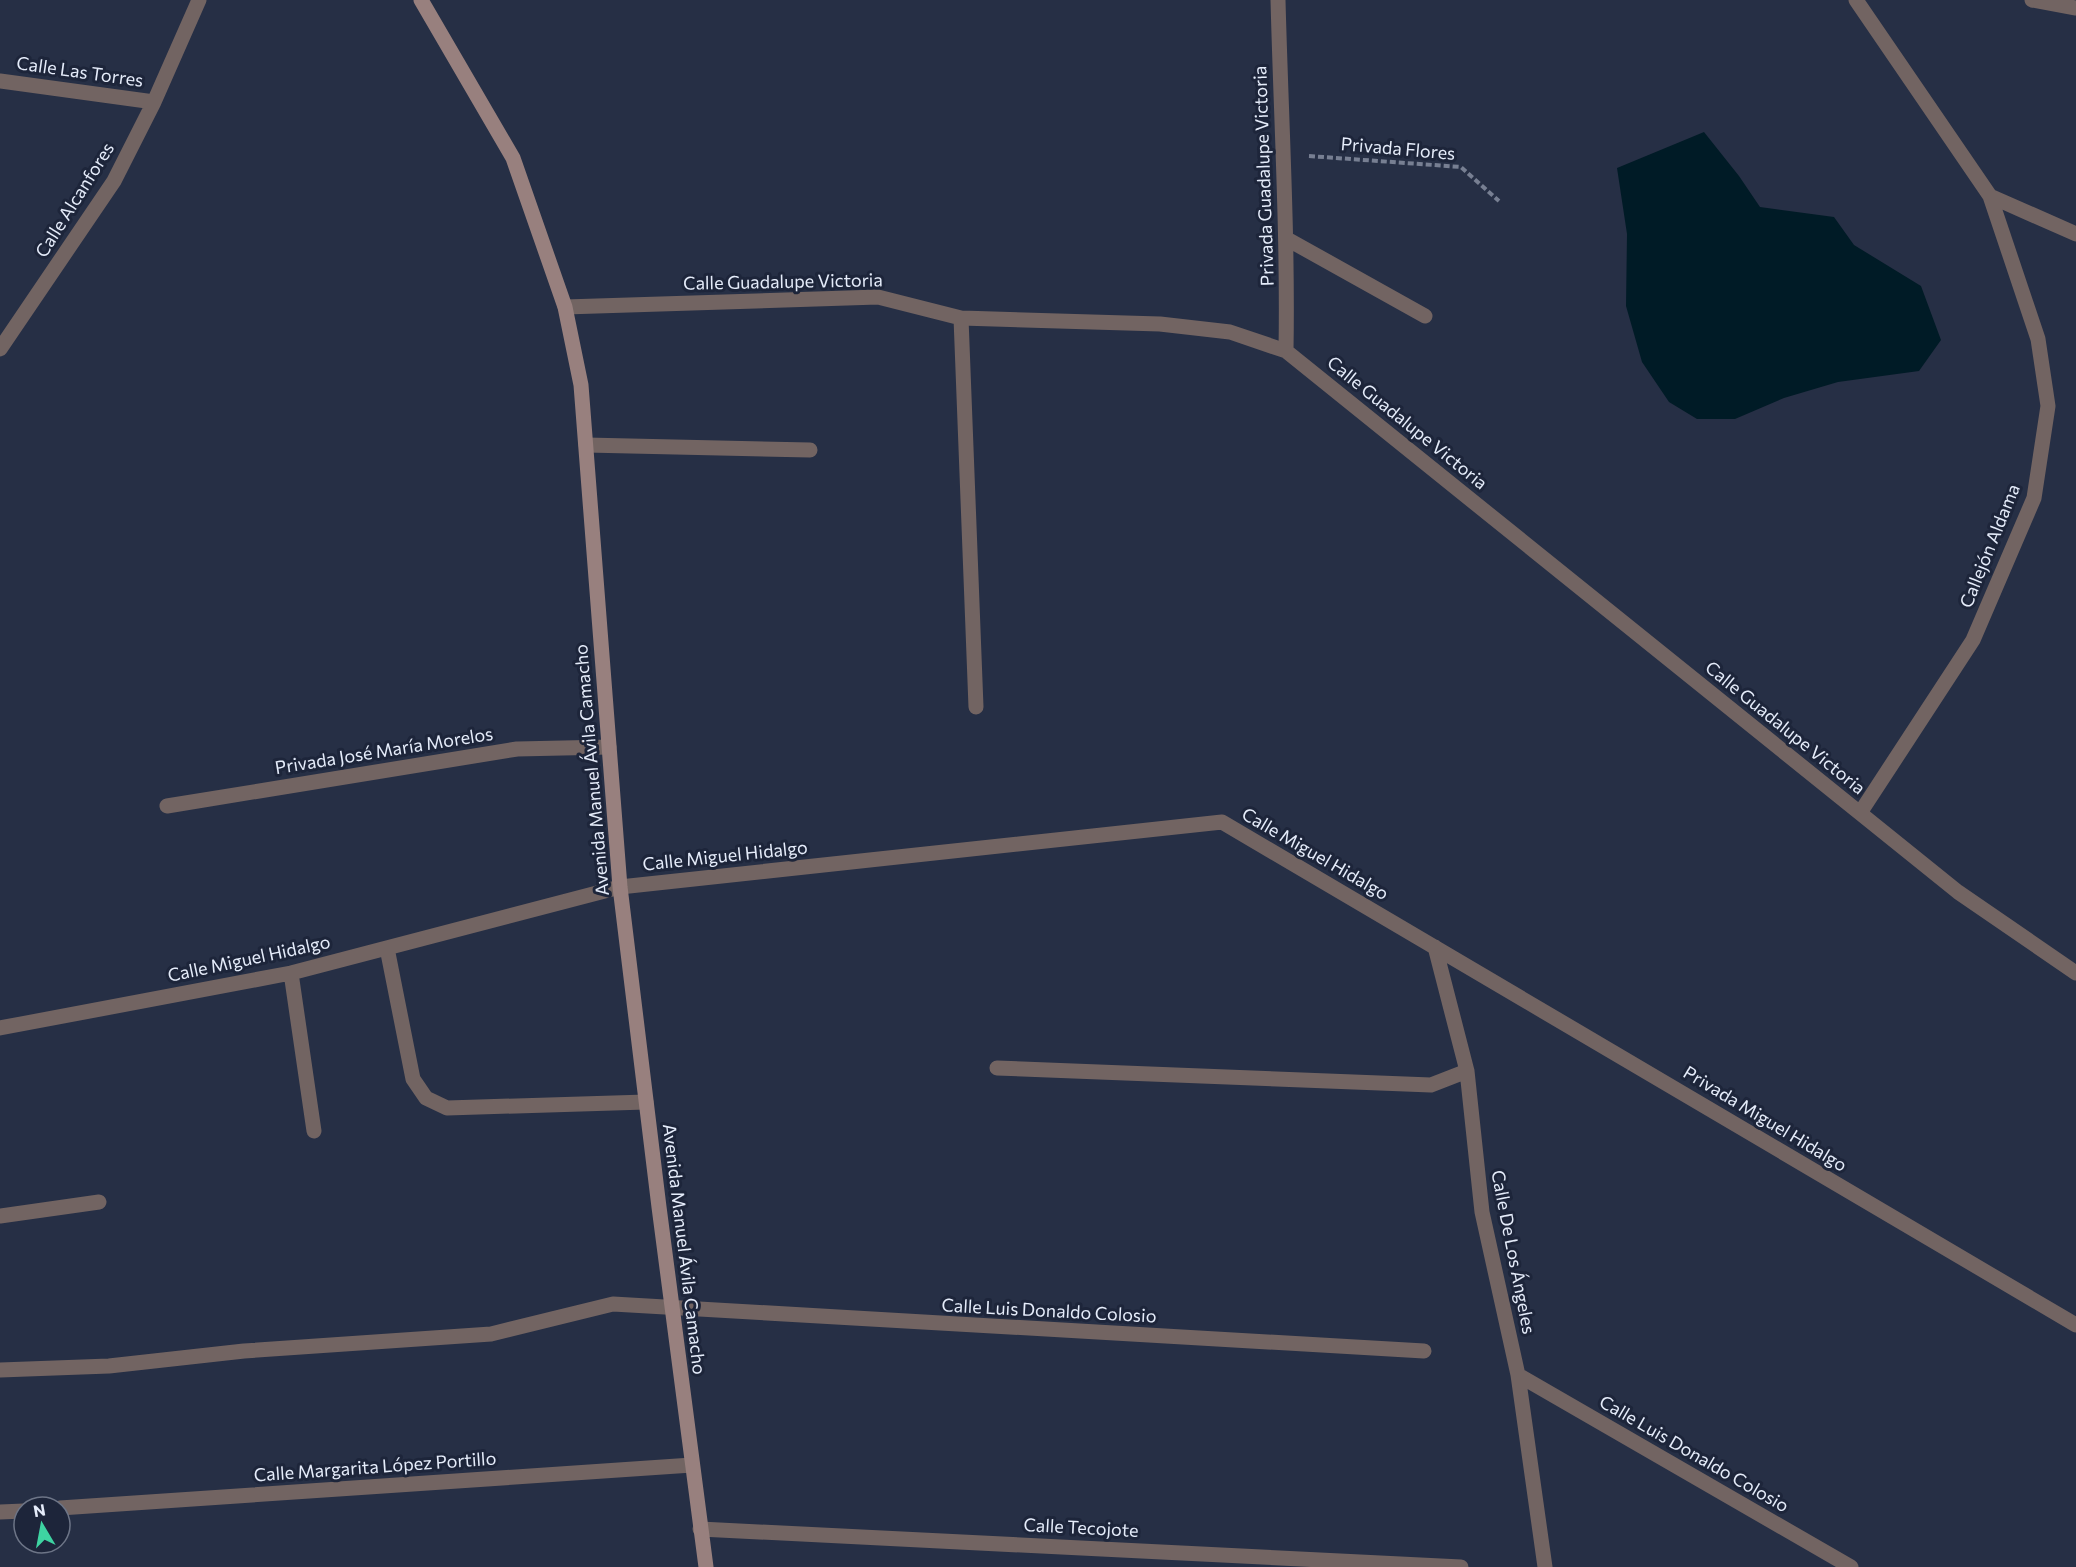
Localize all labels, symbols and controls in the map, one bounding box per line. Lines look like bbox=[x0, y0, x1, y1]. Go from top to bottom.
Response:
street label: Calle Las Torres bbox=[15, 51, 145, 91]
street label: Privada Guadalupe Victoria bbox=[1248, 65, 1278, 287]
street label: Privada Flores bbox=[1340, 132, 1456, 164]
street label: Calle Alcanfores bbox=[30, 138, 118, 261]
street label: Calle Guadalupe Victoria bbox=[683, 268, 883, 294]
street label: Calle Guadalupe Victoria bbox=[1323, 351, 1492, 494]
street label: Callejón Aldama bbox=[1954, 481, 2024, 611]
street label: Avenida Manuel Ávila Camacho bbox=[569, 643, 613, 897]
street label: Calle Guadalupe Victoria bbox=[1701, 656, 1870, 799]
street label: Privada José María Morelos bbox=[273, 722, 495, 778]
street label: Calle Miguel Hidalgo bbox=[1238, 802, 1393, 904]
street label: Calle Miguel Hidalgo bbox=[641, 835, 809, 875]
street label: Calle Miguel Hidalgo bbox=[165, 930, 332, 986]
street label: Privada Miguel Hidalgo bbox=[1680, 1061, 1851, 1176]
street label: Avenida Manuel Ávila Camacho bbox=[659, 1122, 711, 1376]
street label: Calle De Los Ángeles bbox=[1487, 1168, 1541, 1336]
street label: Calle Luis Donaldo Colosio bbox=[941, 1293, 1157, 1327]
street label: Calle Luis Donaldo Colosio bbox=[1596, 1390, 1793, 1516]
street label: Calle Margarita López Portillo bbox=[253, 1447, 497, 1485]
north arrow bbox=[12, 1495, 72, 1555]
text: N bbox=[32, 1499, 47, 1520]
street label: Calle Tecojote bbox=[1023, 1513, 1139, 1541]

